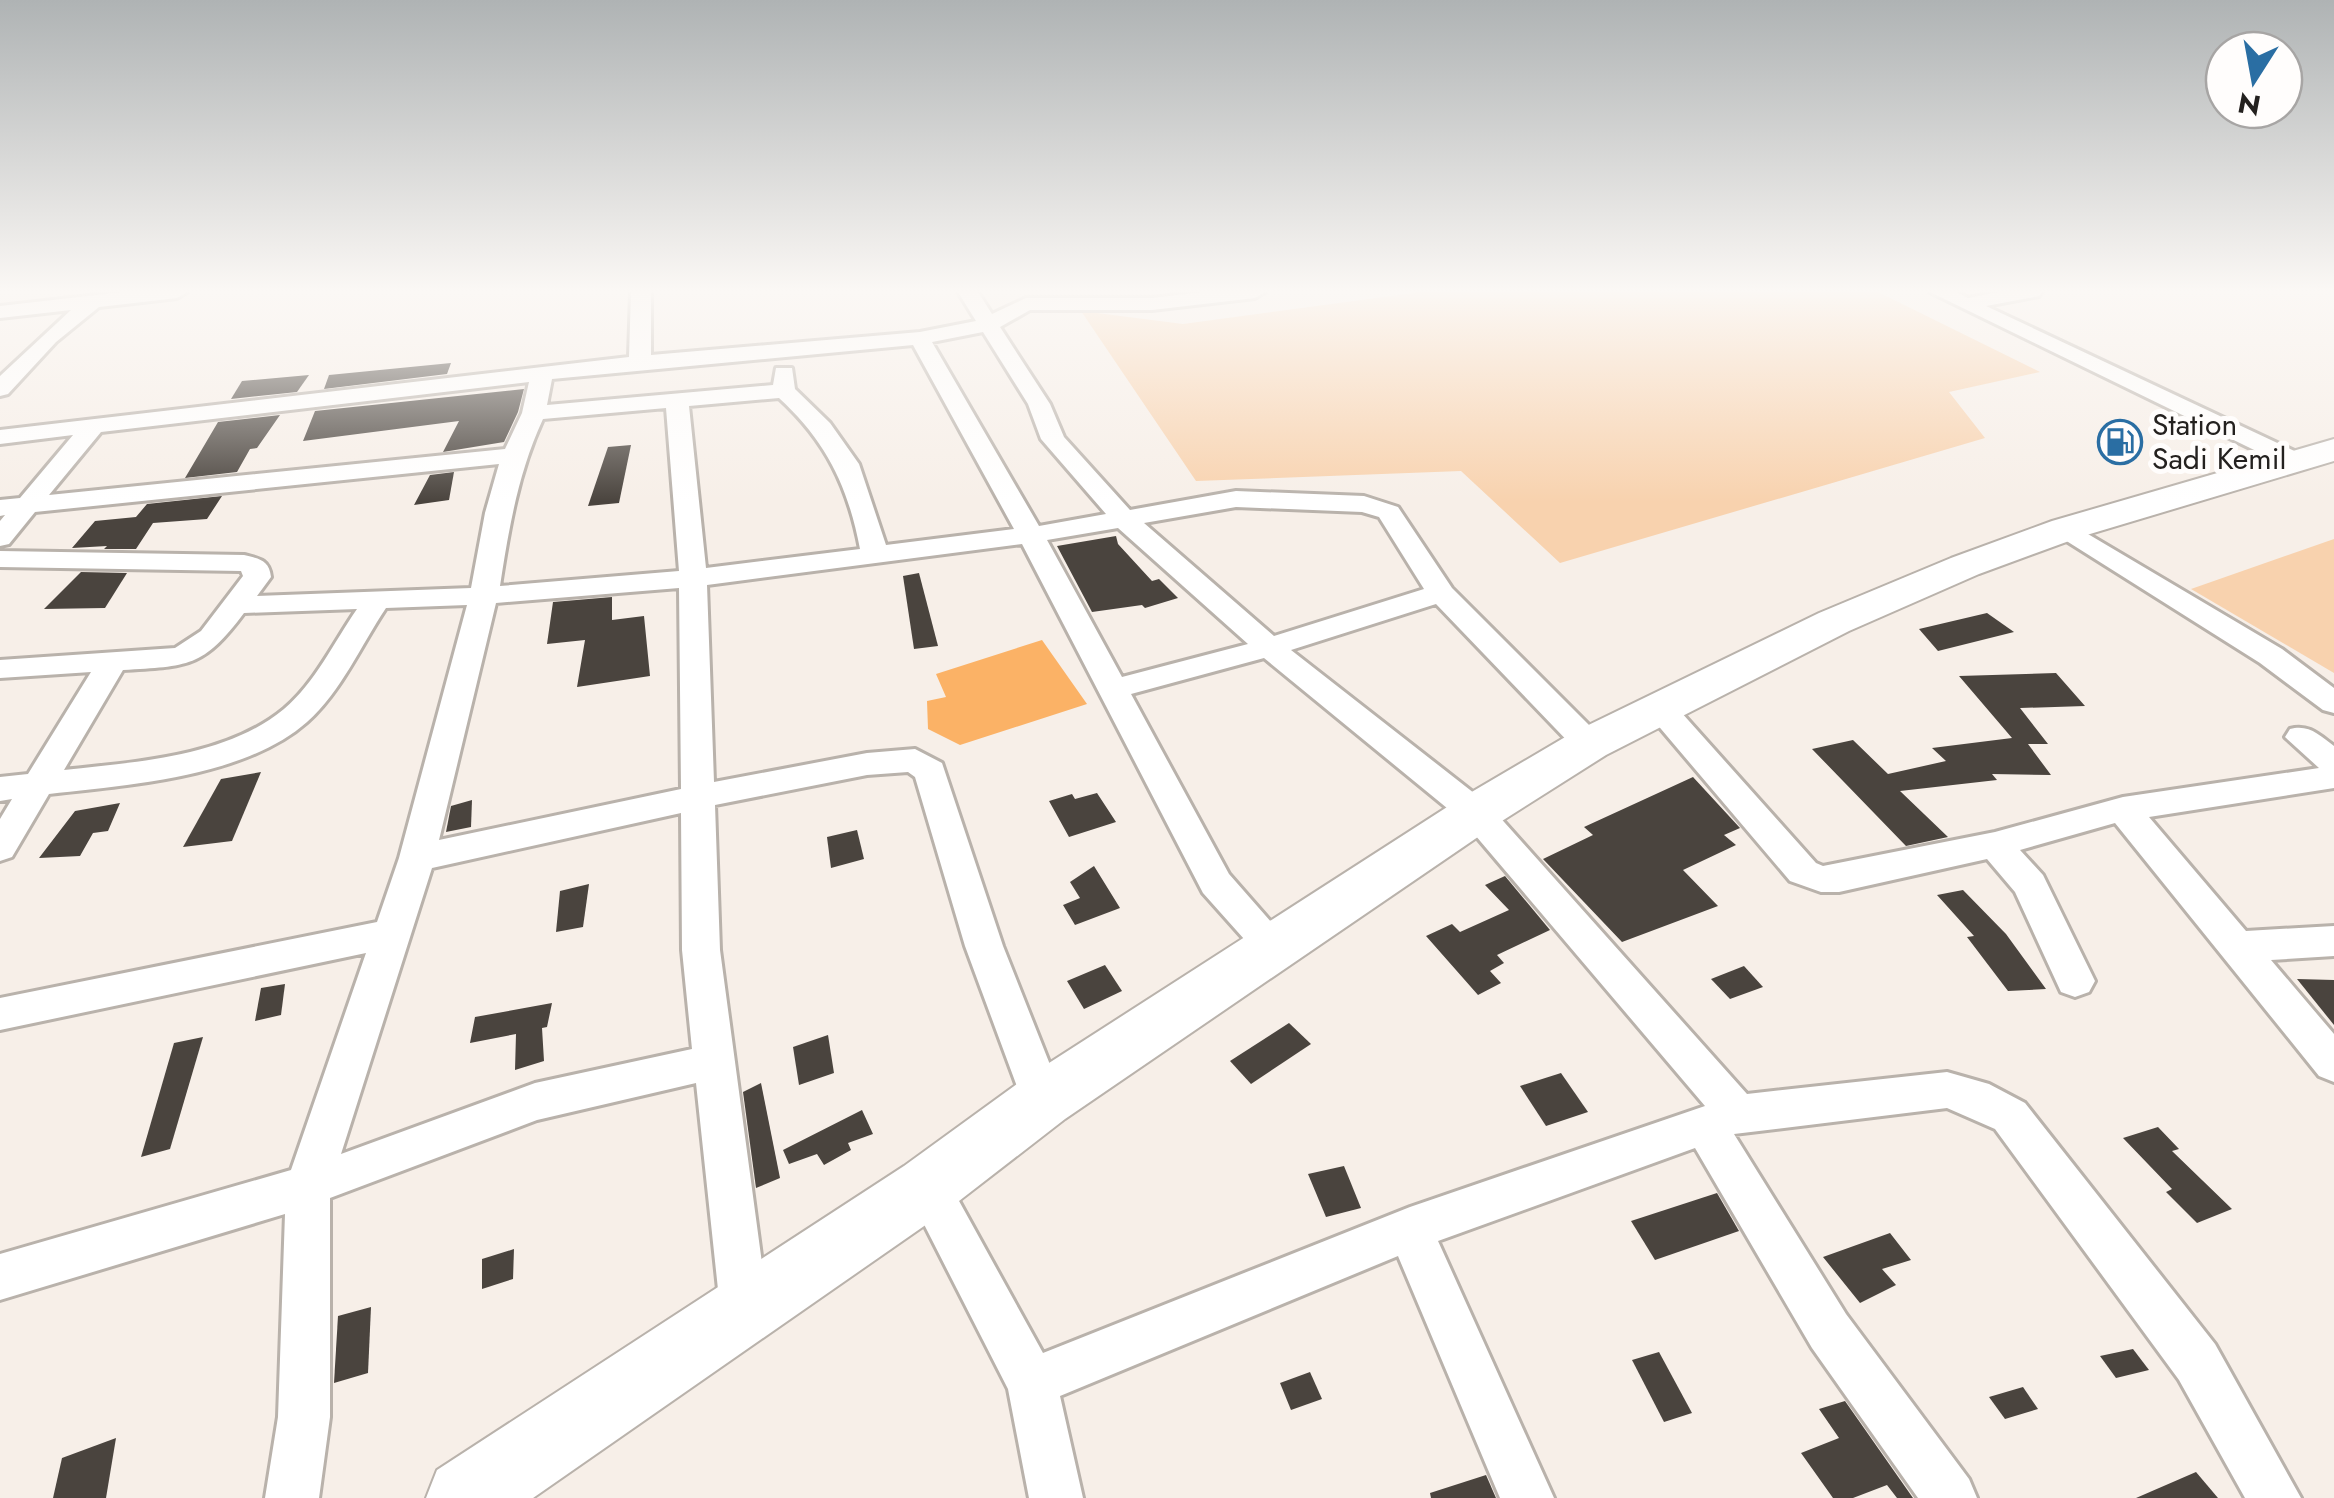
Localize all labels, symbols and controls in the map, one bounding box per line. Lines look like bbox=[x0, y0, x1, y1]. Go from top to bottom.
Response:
north arrow bbox=[2204, 30, 2304, 130]
text: N bbox=[2235, 82, 2264, 126]
place label: Station Sadi Kemil bbox=[2152, 403, 2286, 480]
fuel station icon: Station Sadi Kemil bbox=[2097, 419, 2143, 465]

